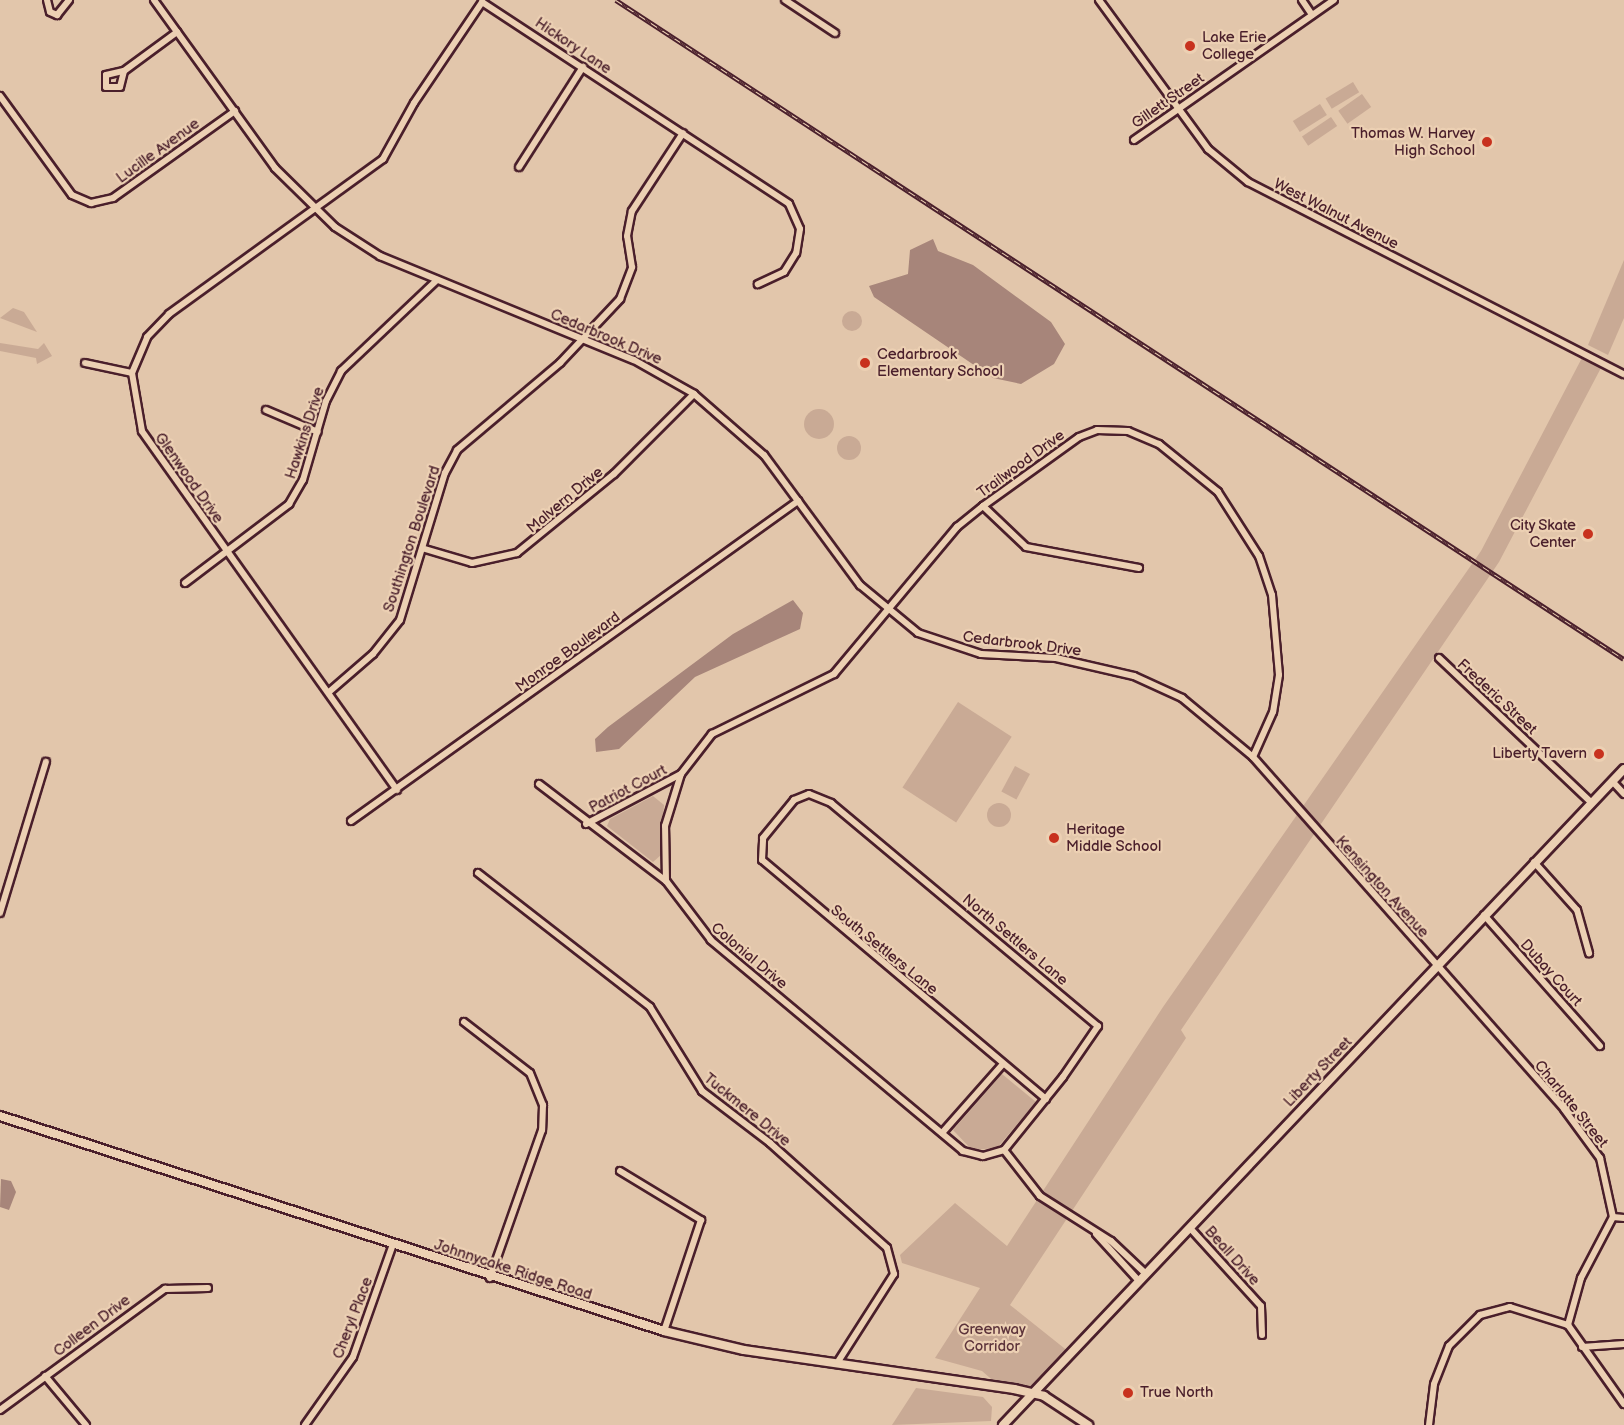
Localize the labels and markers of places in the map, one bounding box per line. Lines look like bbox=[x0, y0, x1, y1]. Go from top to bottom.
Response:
place label: Lake Erie College bbox=[1202, 28, 1266, 63]
marker: Lake Erie College bbox=[1183, 39, 1197, 53]
place label: Thomas W. Harvey High School bbox=[1350, 124, 1475, 159]
marker: Thomas W. Harvey High School bbox=[1480, 135, 1494, 149]
place label: Cedarbrook Elementary School bbox=[877, 345, 1004, 380]
marker: Cedarbrook Elementary School bbox=[858, 356, 872, 370]
place label: City Skate Center bbox=[1509, 516, 1576, 551]
marker: City Skate Center bbox=[1581, 527, 1595, 541]
place label: Liberty Tavern bbox=[1491, 745, 1587, 763]
marker: Liberty Tavern bbox=[1592, 747, 1606, 761]
place label: Heritage Middle School bbox=[1066, 820, 1162, 855]
marker: Heritage Middle School bbox=[1047, 831, 1061, 845]
place label: True North bbox=[1140, 1384, 1213, 1402]
marker: True North bbox=[1121, 1386, 1135, 1400]

